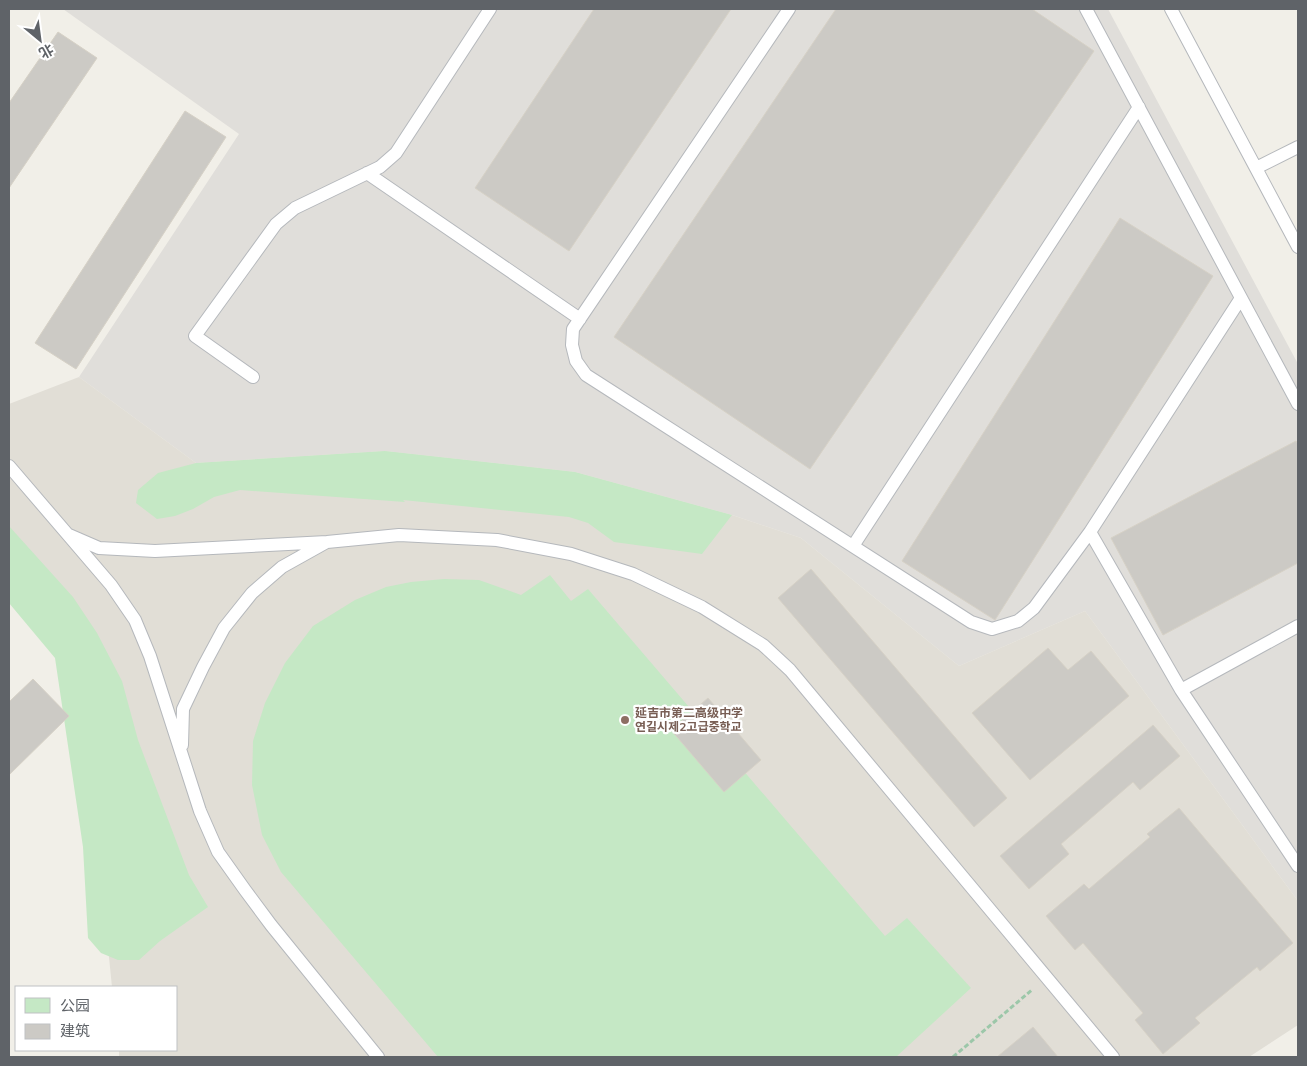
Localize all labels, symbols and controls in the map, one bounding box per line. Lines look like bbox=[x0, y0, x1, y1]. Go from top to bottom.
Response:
north arrow bbox=[15, 15, 65, 65]
text: 北 bbox=[35, 39, 57, 63]
place label: 延吉市第二高级中学 연길시제2고급중학교 bbox=[635, 705, 743, 735]
marker: 延吉市第二高级中学 연길시제2고급중학교 bbox=[619, 714, 631, 726]
legend bbox=[15, 986, 178, 1051]
text: 公园 bbox=[60, 996, 90, 1016]
text: 建筑 bbox=[60, 1021, 90, 1041]

